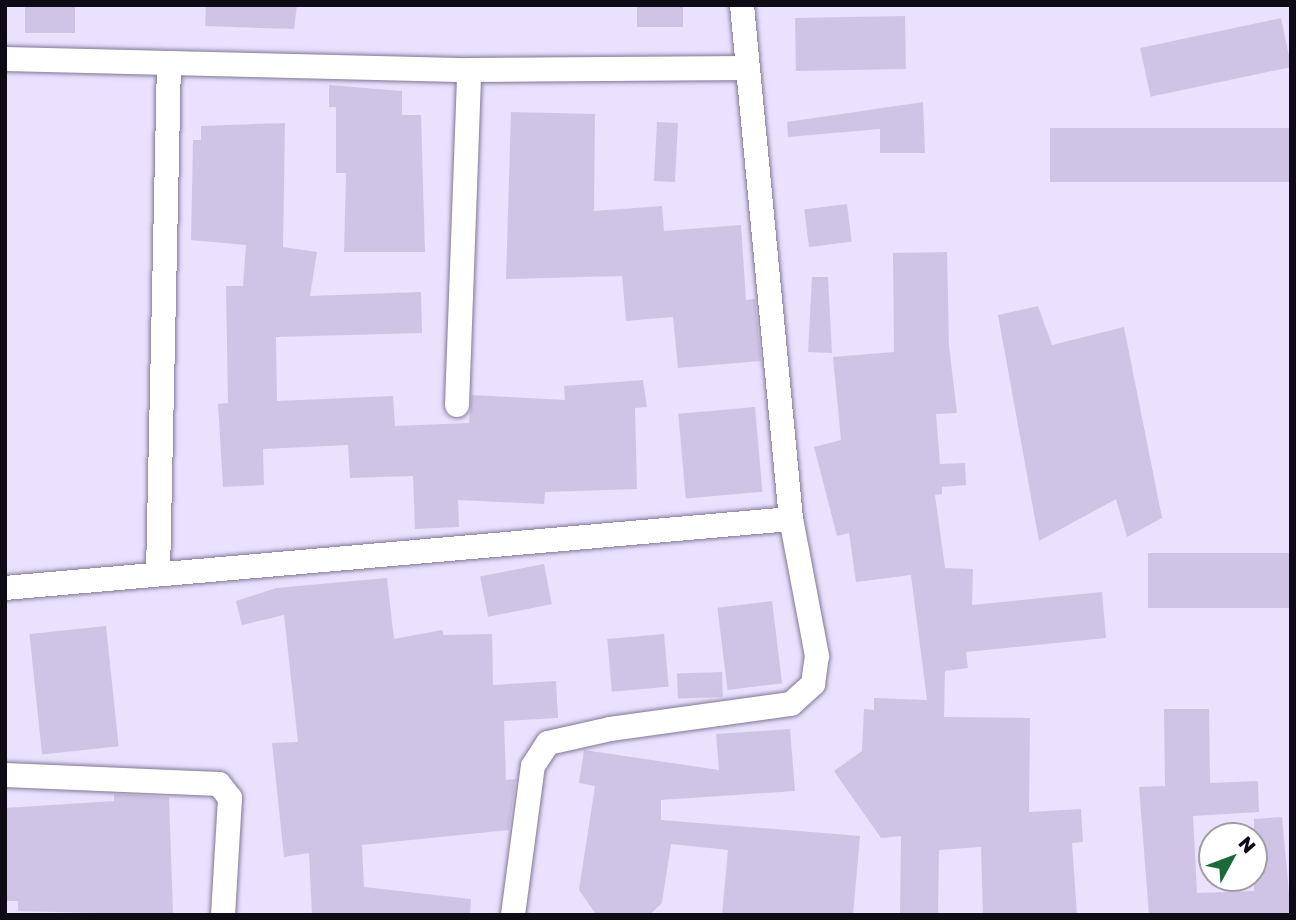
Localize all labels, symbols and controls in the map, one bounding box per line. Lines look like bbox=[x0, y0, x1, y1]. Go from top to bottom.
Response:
north arrow bbox=[1198, 822, 1268, 892]
text: N bbox=[1234, 831, 1261, 857]

